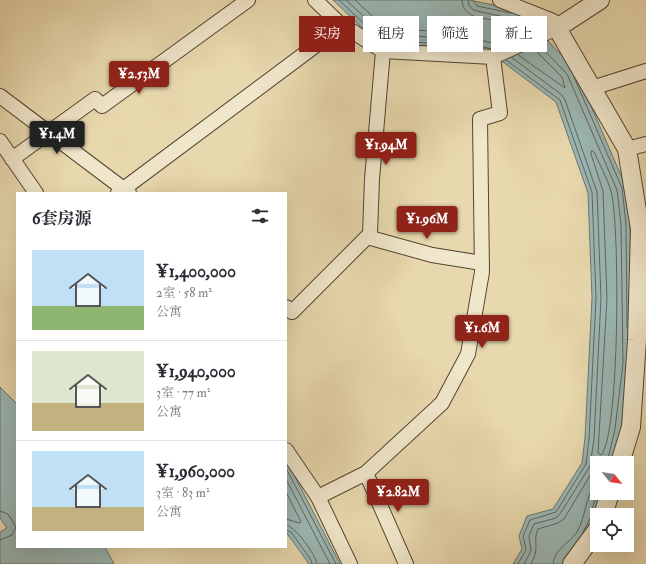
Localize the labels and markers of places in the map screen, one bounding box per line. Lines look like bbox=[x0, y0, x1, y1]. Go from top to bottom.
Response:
pin: ¥2.53M bbox=[106, 61, 172, 95]
pin: ¥1.4M bbox=[29, 121, 85, 155]
pin: ¥1.94M bbox=[353, 132, 419, 166]
pin: ¥1.96M bbox=[394, 206, 460, 240]
pin: ¥1.6M bbox=[454, 315, 510, 349]
pin: ¥2.82M bbox=[365, 479, 431, 513]

